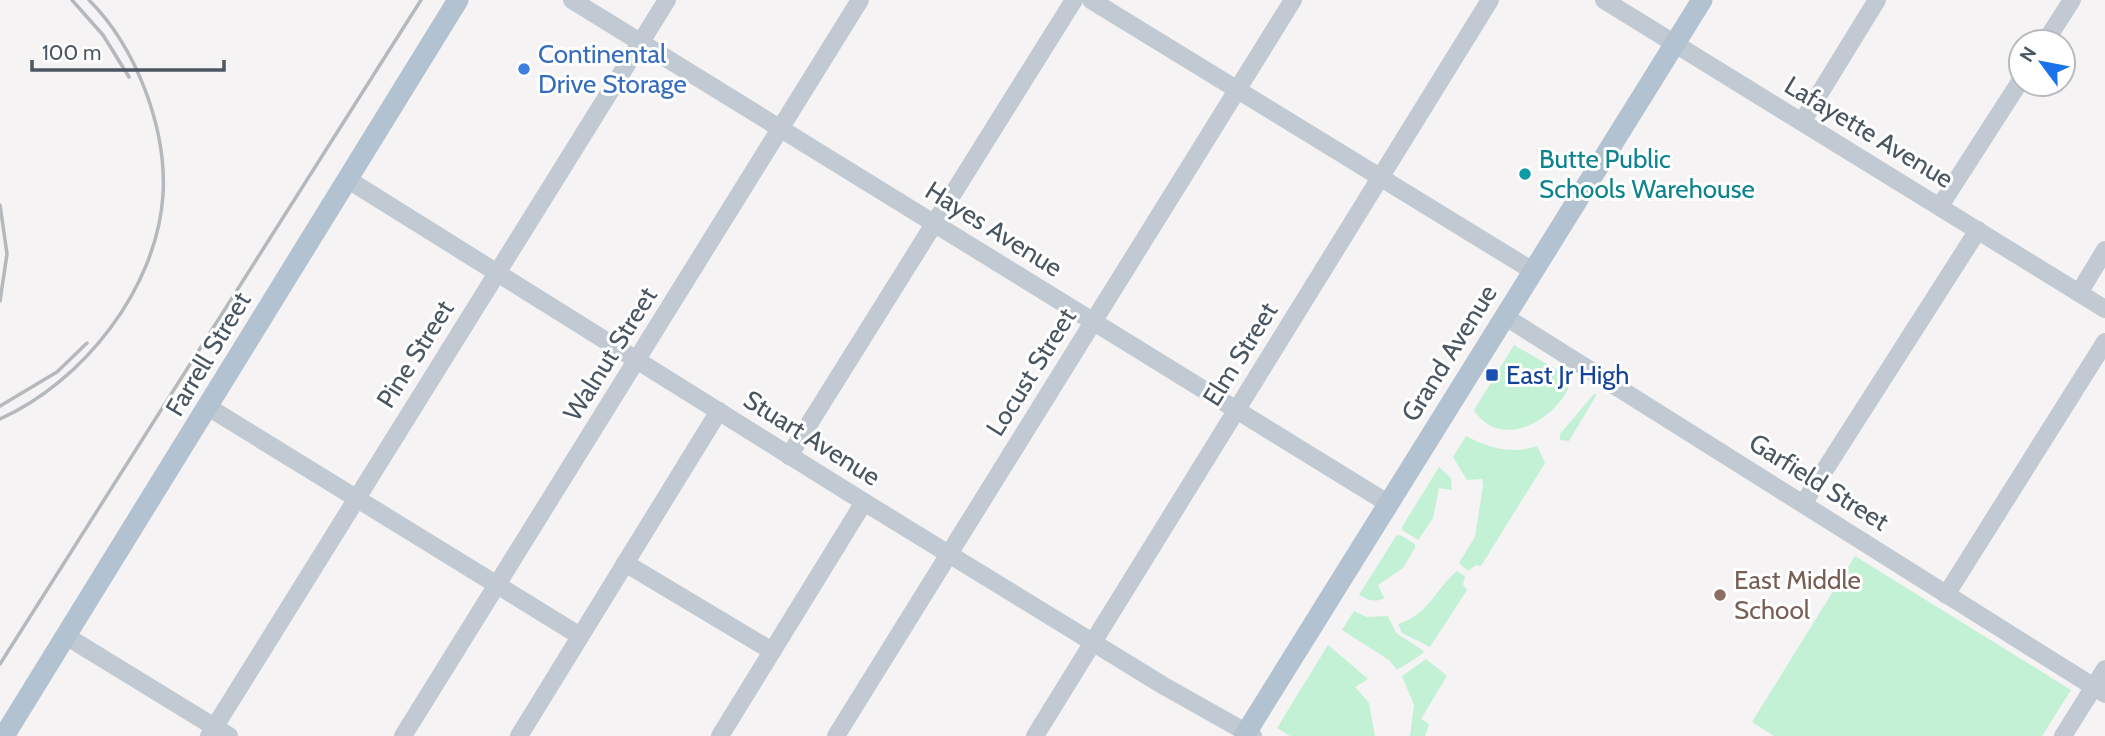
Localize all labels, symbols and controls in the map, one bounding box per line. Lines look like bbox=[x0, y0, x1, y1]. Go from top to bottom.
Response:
scale bar bbox=[32, 28, 224, 72]
north arrow bbox=[2007, 28, 2077, 98]
place label: Continental Drive Storage bbox=[538, 38, 687, 100]
text: 100 m bbox=[42, 40, 101, 65]
text: N bbox=[2015, 42, 2041, 66]
marker: Continental Drive Storage bbox=[516, 61, 532, 77]
street label: Lafayette Avenue bbox=[1779, 69, 1959, 195]
place label: Butte Public Schools Warehouse bbox=[1539, 143, 1755, 205]
marker: Butte Public Schools Warehouse bbox=[1517, 166, 1533, 182]
street label: Hayes Avenue bbox=[920, 174, 1068, 284]
street label: Grand Avenue bbox=[1394, 279, 1504, 427]
street label: Walnut Street bbox=[556, 281, 664, 427]
street label: Farrell Street bbox=[159, 286, 258, 422]
street label: Pine Street bbox=[369, 294, 461, 414]
street label: Elm Street bbox=[1196, 296, 1284, 412]
street label: Locust Street bbox=[979, 302, 1083, 442]
place label: East Jr High bbox=[1506, 359, 1629, 391]
marker: East Jr High bbox=[1484, 367, 1500, 383]
street label: Stuart Avenue bbox=[738, 383, 886, 493]
street label: Garfield Street bbox=[1743, 426, 1895, 538]
place label: East Middle School bbox=[1734, 564, 1861, 626]
marker: East Middle School bbox=[1712, 587, 1728, 603]

